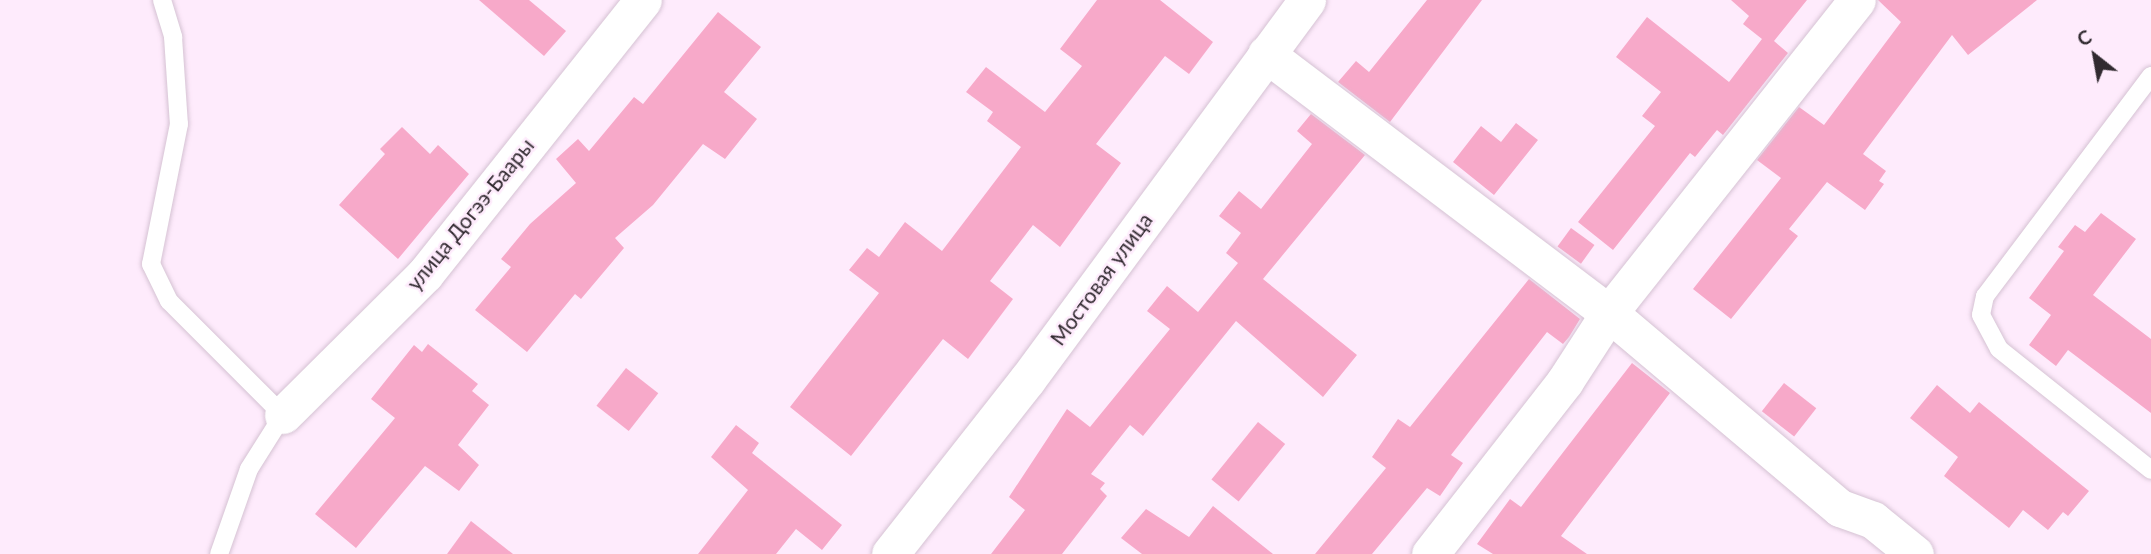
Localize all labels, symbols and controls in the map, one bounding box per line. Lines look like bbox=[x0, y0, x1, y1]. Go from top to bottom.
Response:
north arrow bbox=[2060, 21, 2130, 91]
text: С bbox=[2073, 24, 2095, 51]
street label: улица Догээ-Баары bbox=[401, 133, 539, 295]
street label: Мостовая улица bbox=[1045, 208, 1157, 350]

